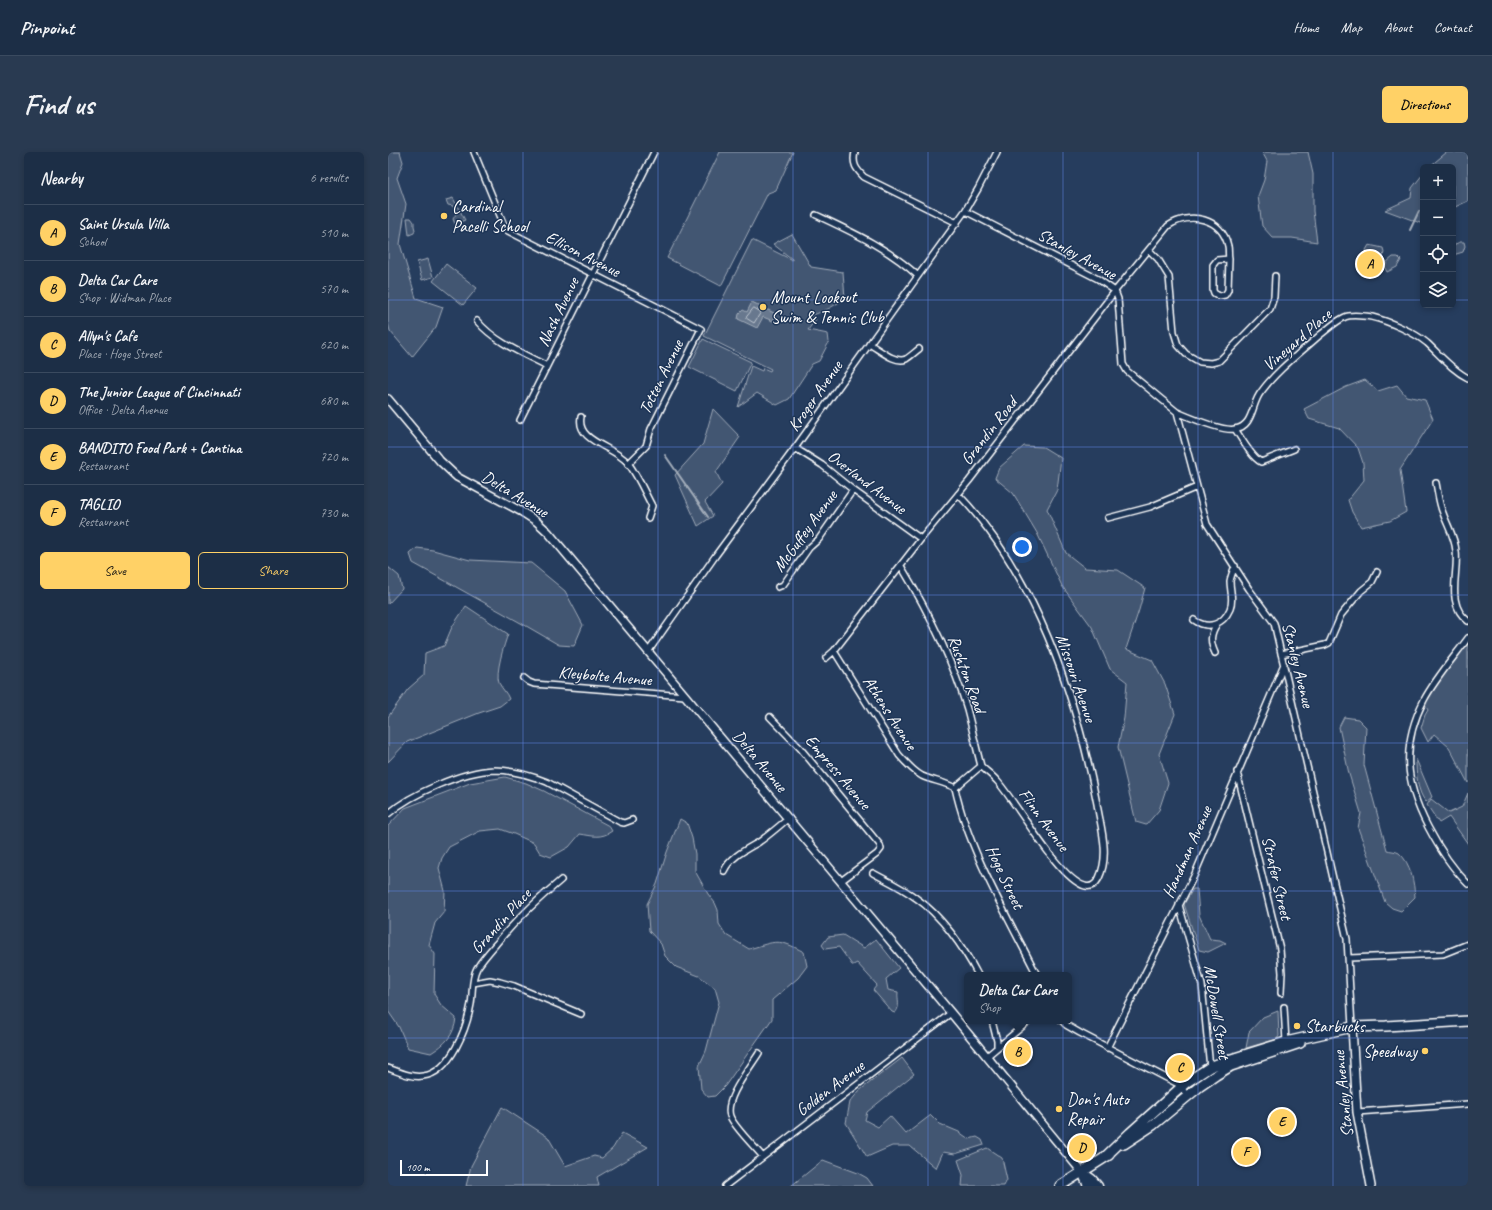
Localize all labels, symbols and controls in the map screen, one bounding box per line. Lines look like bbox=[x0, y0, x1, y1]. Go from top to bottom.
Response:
text: Pinpoint bbox=[20, 16, 74, 40]
text: Home bbox=[1293, 19, 1319, 36]
text: Map bbox=[1341, 19, 1362, 36]
text: About bbox=[1384, 19, 1412, 36]
text: Contact bbox=[1434, 19, 1472, 36]
button: Directions bbox=[1382, 86, 1468, 123]
text: Find us bbox=[24, 87, 94, 122]
map controls bbox=[1420, 164, 1456, 308]
button: + bbox=[1420, 164, 1456, 200]
text: Nearby bbox=[40, 168, 83, 189]
text: 6 results bbox=[310, 170, 348, 186]
place label: Cardinal Pacelli School bbox=[452, 196, 531, 237]
button: − bbox=[1420, 200, 1456, 236]
marker: Cardinal Pacelli School bbox=[439, 211, 449, 221]
text: Saint Ursula Villa bbox=[78, 215, 169, 234]
street label: Stanley Avenue bbox=[1034, 224, 1121, 285]
text: A bbox=[50, 225, 56, 241]
text: 510 m bbox=[320, 225, 348, 241]
street label: Ellison Avenue bbox=[542, 226, 625, 282]
text: School bbox=[78, 234, 106, 250]
button: locate bbox=[1420, 236, 1456, 272]
pin: A bbox=[1357, 249, 1383, 279]
text: Delta Car Care bbox=[78, 271, 157, 290]
button: layers bbox=[1420, 272, 1456, 308]
street label: Nash Avenue bbox=[532, 273, 584, 350]
text: B bbox=[50, 281, 56, 297]
text: 570 m bbox=[320, 281, 348, 297]
place label: Mount Lookout Swim & Tennis Club bbox=[771, 287, 886, 328]
text: Shop · Widman Place bbox=[78, 290, 171, 306]
marker: Mount Lookout Swim & Tennis Club bbox=[758, 302, 768, 312]
street label: Vineyard Place bbox=[1258, 303, 1337, 376]
text: Allyn's Cafe bbox=[78, 327, 137, 346]
street label: Totten Avenue bbox=[634, 335, 689, 417]
text: C bbox=[50, 337, 56, 353]
text: 620 m bbox=[320, 337, 348, 353]
text: Place · Hoge Street bbox=[78, 346, 162, 362]
street label: Kroger Avenue bbox=[783, 355, 848, 435]
text: The Junior League of Cincinnati bbox=[78, 383, 240, 402]
street label: Grandin Road bbox=[956, 390, 1024, 469]
text: D bbox=[49, 393, 57, 409]
text: 680 m bbox=[320, 393, 348, 409]
text: Office · Delta Avenue bbox=[78, 402, 167, 418]
text: BANDITO Food Park + Cantina bbox=[78, 439, 242, 458]
street label: Overland Avenue bbox=[823, 446, 912, 519]
text: E bbox=[50, 449, 56, 465]
text: 720 m bbox=[320, 449, 348, 465]
text: Restaurant bbox=[78, 458, 128, 474]
street label: Delta Avenue bbox=[478, 466, 553, 523]
street label: McGuffey Avenue bbox=[768, 485, 843, 576]
text: TAGLIO bbox=[78, 495, 119, 514]
text: F bbox=[50, 505, 56, 521]
text: 730 m bbox=[320, 505, 348, 521]
text: Restaurant bbox=[78, 514, 128, 530]
your location bbox=[1012, 537, 1032, 557]
button: Save bbox=[40, 552, 190, 589]
button: Share bbox=[198, 552, 348, 589]
street label: Stanley Avenue bbox=[1277, 620, 1319, 711]
street label: Missouri Avenue bbox=[1051, 631, 1101, 726]
street label: Rushton Road bbox=[943, 632, 992, 719]
street label: Kleybolte Avenue bbox=[557, 661, 654, 691]
street label: Athens Avenue bbox=[858, 672, 923, 755]
street label: Delta Avenue bbox=[728, 726, 793, 797]
street label: Empress Avenue bbox=[801, 730, 876, 815]
street label: Flinn Avenue bbox=[1014, 784, 1075, 857]
street label: Handman Avenue bbox=[1157, 801, 1217, 901]
street label: Strafer Street bbox=[1257, 834, 1297, 924]
street label: Hoge Street bbox=[981, 842, 1030, 914]
street label: Grandin Place bbox=[466, 883, 537, 958]
street label: McDowell Street bbox=[1199, 963, 1235, 1063]
popup bbox=[964, 972, 1072, 1024]
text: Delta Car Care bbox=[979, 981, 1057, 1000]
text: Shop bbox=[979, 1000, 1001, 1016]
place label: Starbucks bbox=[1305, 1016, 1367, 1037]
marker: Starbucks bbox=[1292, 1021, 1302, 1031]
pin: B bbox=[1005, 1037, 1031, 1067]
place label: Speedway bbox=[1363, 1041, 1418, 1062]
marker: Speedway bbox=[1420, 1046, 1430, 1056]
street label: Stanley Avenue bbox=[1328, 1048, 1358, 1138]
pin: C bbox=[1167, 1053, 1193, 1083]
street label: Golden Avenue bbox=[792, 1055, 870, 1121]
place label: Don's Auto Repair bbox=[1067, 1089, 1131, 1130]
marker: Don's Auto Repair bbox=[1054, 1104, 1064, 1114]
pin: E bbox=[1269, 1107, 1295, 1137]
pin: D bbox=[1069, 1133, 1095, 1163]
pin: F bbox=[1233, 1137, 1259, 1167]
scale bar bbox=[400, 1158, 488, 1177]
text: 100 m bbox=[406, 1160, 430, 1174]

